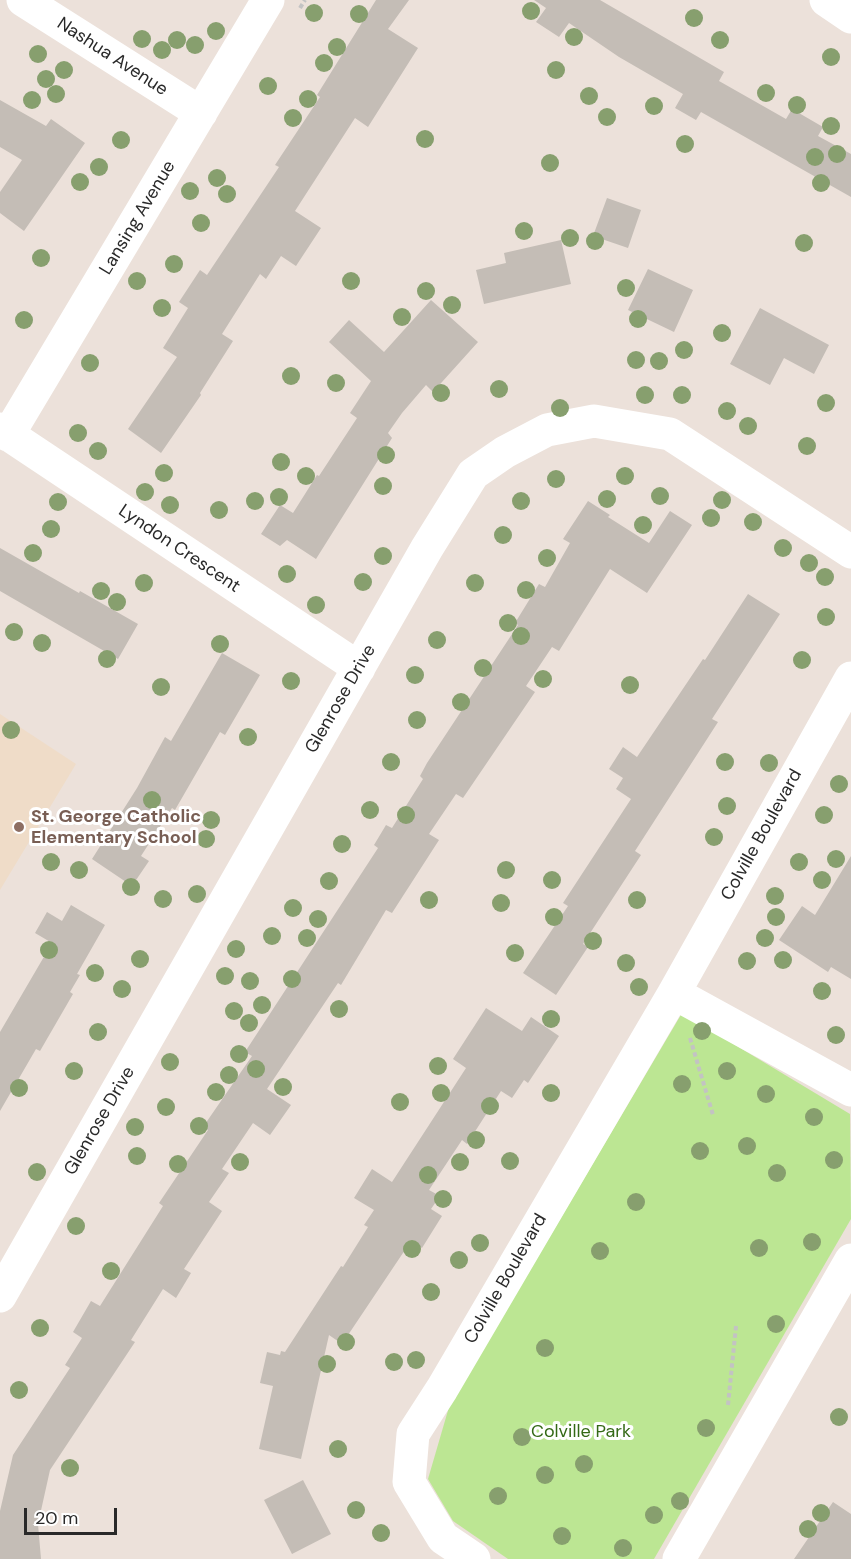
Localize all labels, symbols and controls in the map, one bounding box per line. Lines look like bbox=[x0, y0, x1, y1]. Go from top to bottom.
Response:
street label: Nashua Avenue bbox=[53, 13, 171, 101]
street label: Lansing Avenue bbox=[95, 157, 181, 279]
street label: Lyndon Crescent bbox=[114, 500, 244, 598]
street label: Glenrose Drive bbox=[301, 641, 381, 757]
street label: Colville Boulevard bbox=[717, 766, 807, 904]
place label: St. George Catholic Elementary School bbox=[31, 806, 201, 848]
marker: St. George Catholic Elementary School bbox=[12, 820, 26, 834]
street label: Glenrose Drive bbox=[60, 1063, 140, 1179]
street label: Colville Boulevard bbox=[460, 1210, 552, 1348]
park label: Colville Park bbox=[531, 1421, 631, 1443]
scale bar bbox=[27, 1496, 120, 1534]
text: 20 m bbox=[35, 1506, 78, 1530]

